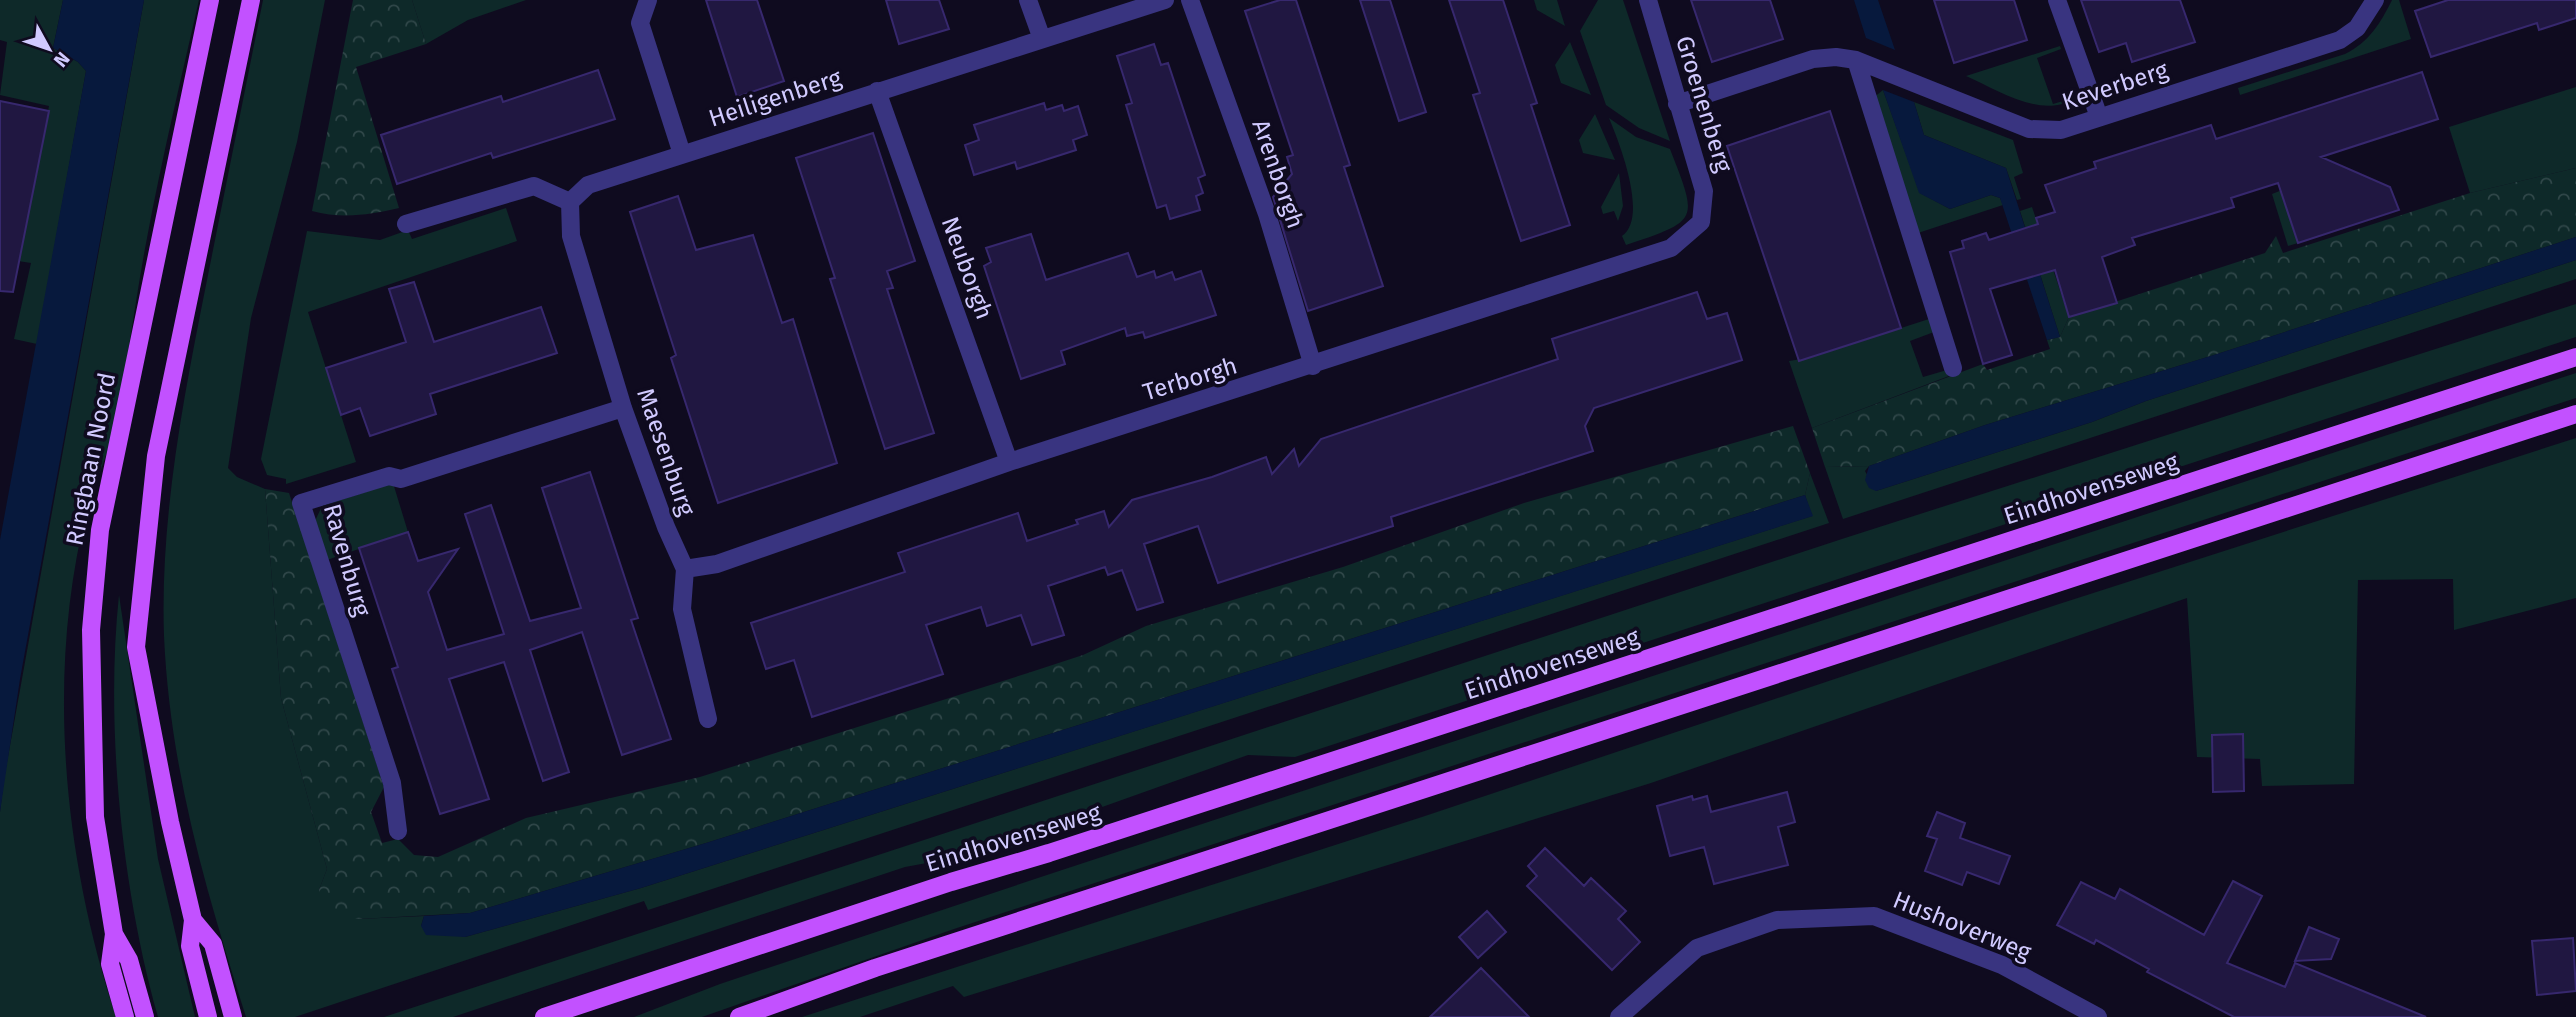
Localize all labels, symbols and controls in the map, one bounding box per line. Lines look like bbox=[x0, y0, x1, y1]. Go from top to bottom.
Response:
north arrow bbox=[14, 14, 84, 84]
street label: Groenenberg bbox=[1670, 33, 1738, 176]
text: N bbox=[49, 47, 75, 72]
street label: Keverberg bbox=[2059, 56, 2172, 116]
street label: Heiligenberg bbox=[705, 63, 845, 133]
street label: Arenborgh bbox=[1246, 116, 1310, 232]
street label: Neuborgh bbox=[936, 213, 998, 323]
street label: Terborgh bbox=[1139, 351, 1241, 407]
street label: Ringbaan Noord bbox=[61, 370, 121, 548]
street label: Maesenburg bbox=[631, 385, 701, 520]
street label: Eindhovenseweg bbox=[2000, 447, 2182, 530]
street label: Ravenburg bbox=[318, 501, 377, 620]
street label: Eindhovenseweg bbox=[1461, 622, 1643, 705]
street label: Eindhovenseweg bbox=[922, 798, 1105, 878]
street label: Hushoverweg bbox=[1889, 886, 2036, 967]

